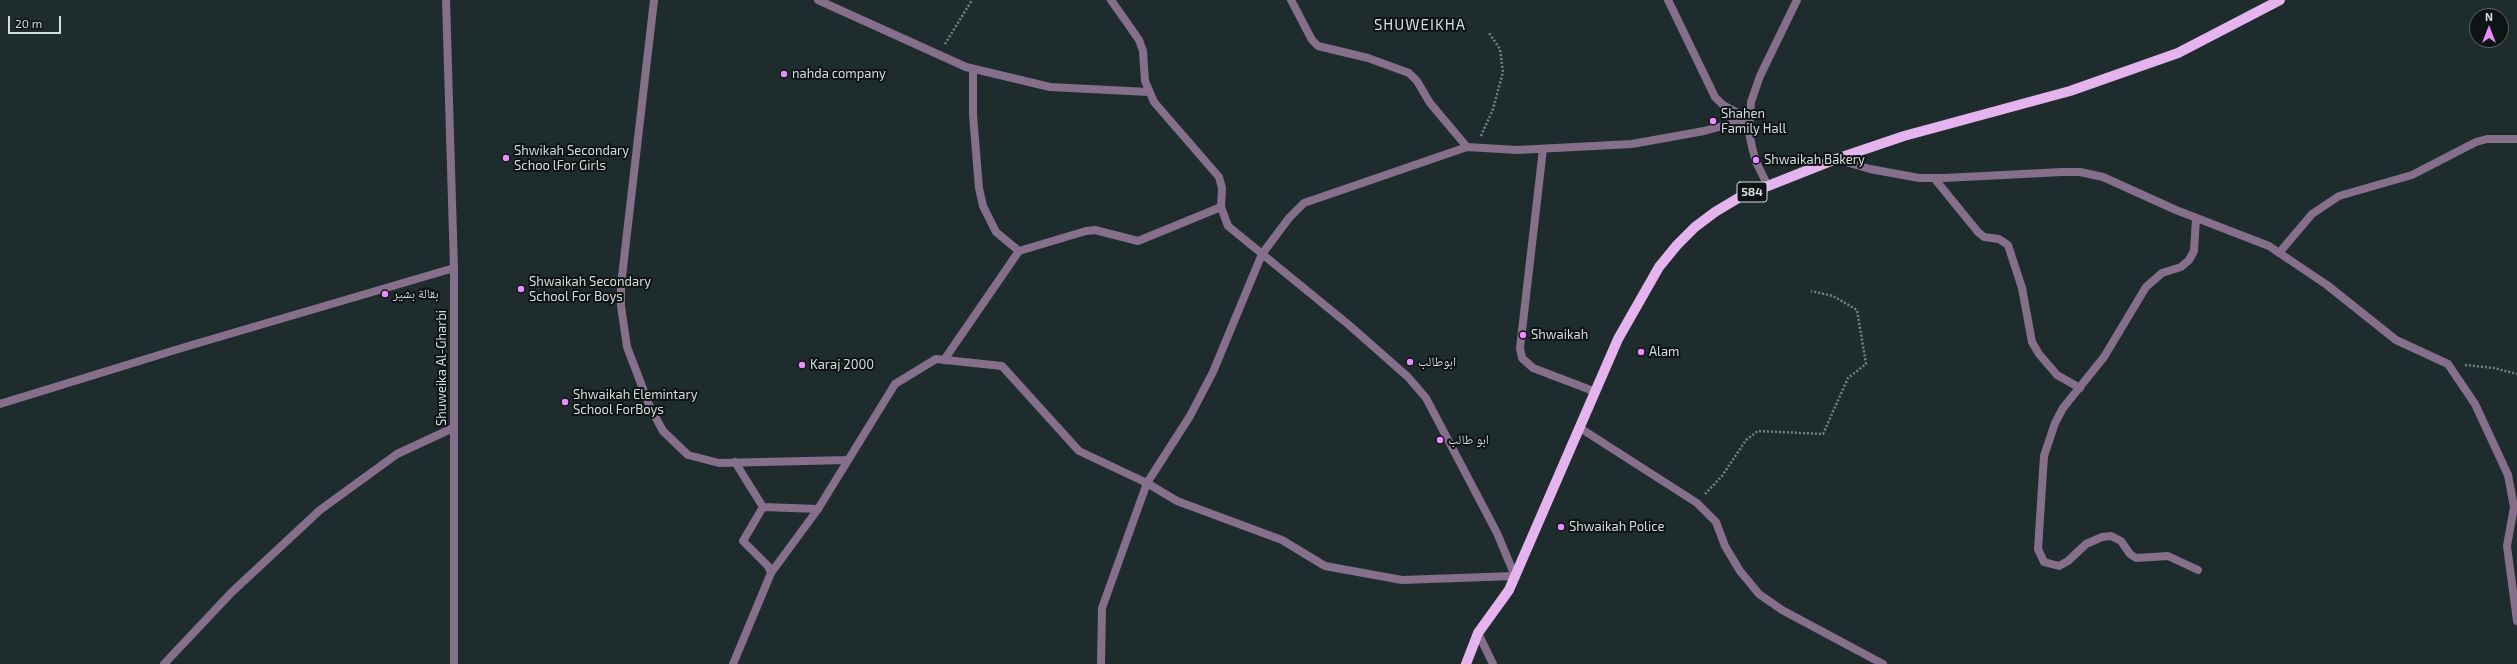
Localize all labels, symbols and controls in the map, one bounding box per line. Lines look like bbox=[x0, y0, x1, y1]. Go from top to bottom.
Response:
scale bar bbox=[10, 8, 63, 34]
north arrow bbox=[2469, 8, 2509, 48]
text: N bbox=[2485, 10, 2493, 23]
text: 20 m bbox=[15, 16, 42, 30]
district label: SHUWEIKHA bbox=[1374, 16, 1466, 34]
place label: nahda company bbox=[792, 66, 886, 82]
marker: nahda company bbox=[779, 69, 789, 79]
place label: Shahen Family Hall bbox=[1721, 106, 1786, 137]
marker: Shahen Family Hall bbox=[1708, 116, 1718, 126]
place label: Shwikah Secondary Schoo lFor Girls bbox=[514, 143, 629, 174]
place label: Shwaikah Bakery bbox=[1764, 152, 1865, 168]
marker: Shwikah Secondary Schoo lFor Girls bbox=[501, 153, 511, 163]
marker: Shwaikah Bakery bbox=[1751, 155, 1761, 165]
road number: 584 bbox=[1737, 182, 1767, 202]
place label: Shwaikah Secondary School For Boys bbox=[529, 274, 651, 305]
marker: Shwaikah Secondary School For Boys bbox=[516, 284, 526, 294]
place label: بقالة بشير bbox=[393, 286, 439, 302]
marker: بقالة بشير bbox=[380, 289, 390, 299]
street label: Shuweika Al-Gharbi bbox=[434, 310, 450, 426]
place label: Shwaikah bbox=[1531, 327, 1588, 343]
marker: Shwaikah bbox=[1518, 330, 1528, 340]
place label: Alam bbox=[1649, 344, 1679, 360]
marker: Alam bbox=[1636, 347, 1646, 357]
place label: ابوطالب bbox=[1418, 354, 1456, 370]
place label: Karaj 2000 bbox=[810, 357, 874, 373]
marker: ابوطالب bbox=[1405, 357, 1415, 367]
marker: Karaj 2000 bbox=[797, 360, 807, 370]
place label: Shwaikah Elemintary School ForBoys bbox=[573, 387, 698, 418]
marker: Shwaikah Elemintary School ForBoys bbox=[560, 397, 570, 407]
place label: ابو طالب bbox=[1448, 432, 1489, 448]
marker: ابو طالب bbox=[1435, 435, 1445, 445]
place label: Shwaikah Police bbox=[1569, 519, 1664, 535]
marker: Shwaikah Police bbox=[1556, 522, 1566, 532]

